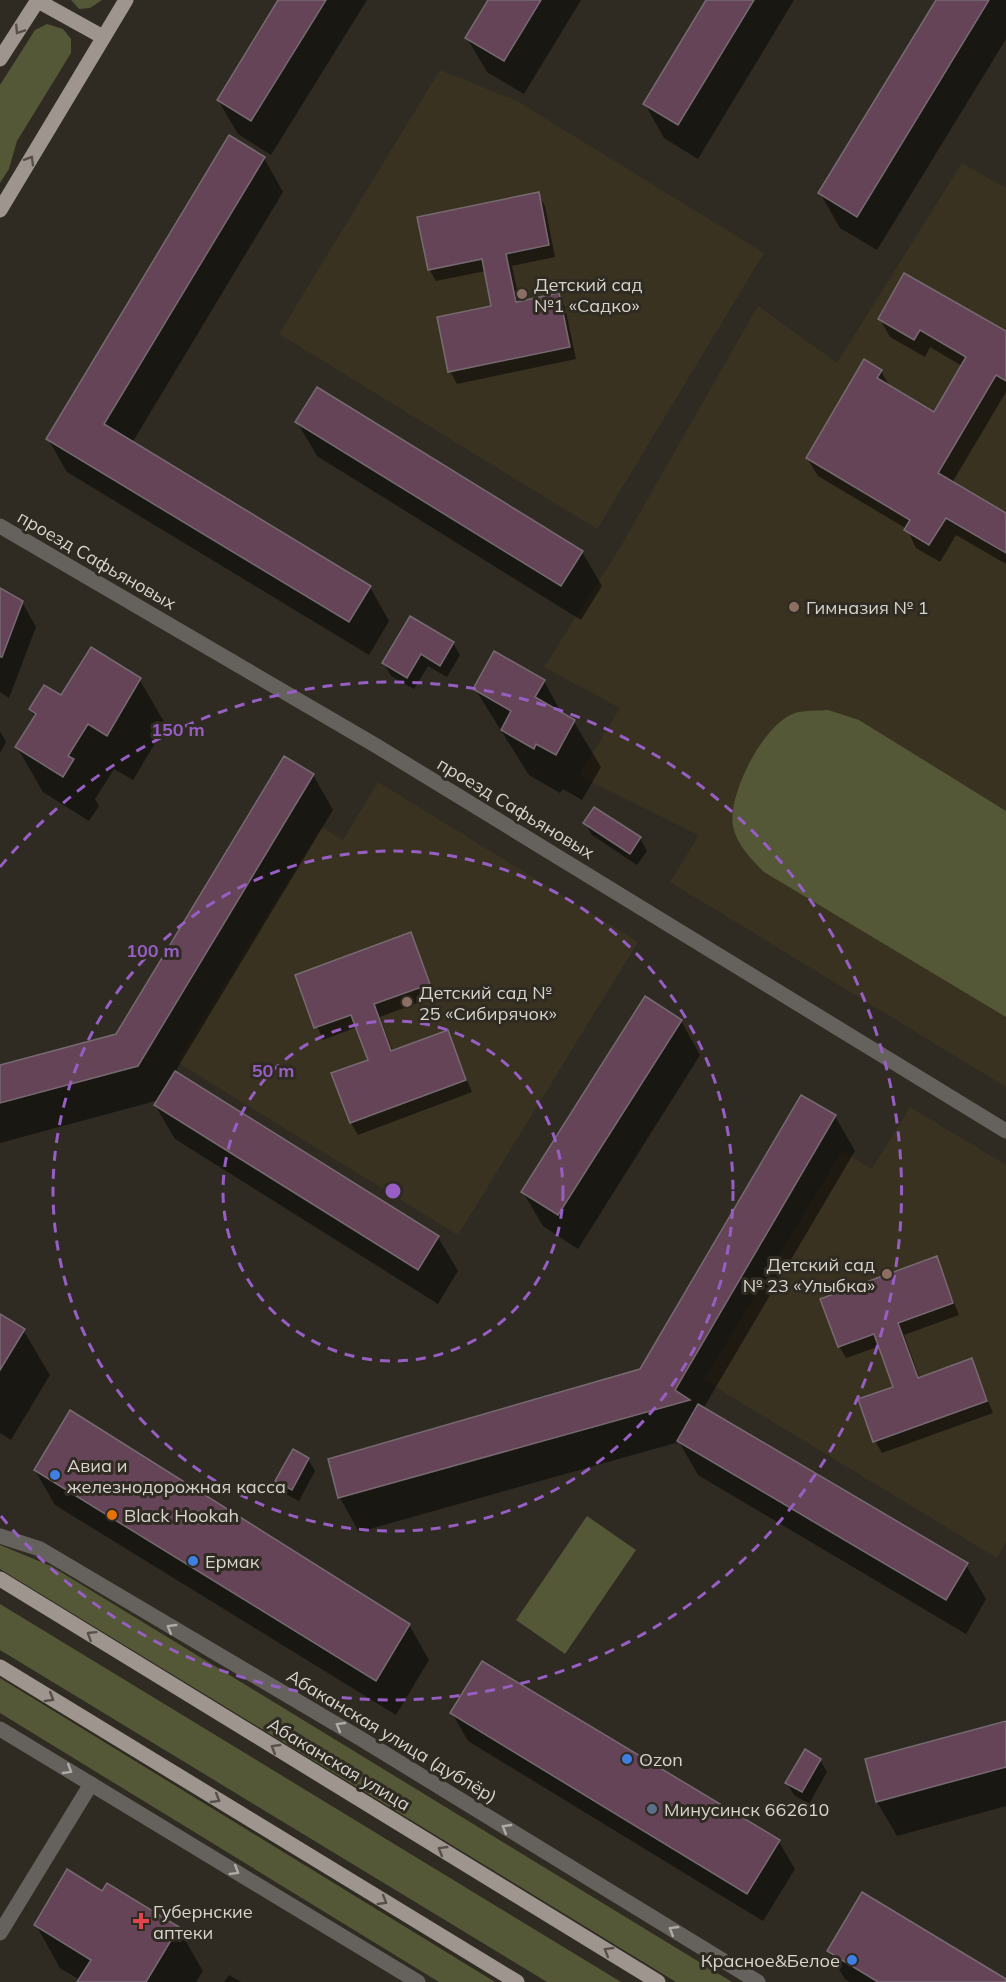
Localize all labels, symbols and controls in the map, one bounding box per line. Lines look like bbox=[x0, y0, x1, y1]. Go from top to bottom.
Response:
one-way arrow bbox=[15, 23, 26, 34]
one-way arrow bbox=[23, 156, 34, 166]
place label: Детский сад №1 «Cадко» bbox=[534, 273, 643, 317]
marker: Детский сад №1 «Cадко» bbox=[515, 287, 529, 301]
street label: проезд Сафьяновых bbox=[14, 505, 181, 615]
place label: Гимназия № 1 bbox=[806, 596, 929, 619]
marker: Гимназия № 1 bbox=[787, 600, 801, 614]
text: 150 m bbox=[151, 718, 205, 741]
street label: проезд Сафьяновых bbox=[433, 752, 599, 864]
text: 100 m bbox=[126, 939, 180, 962]
place label: Детский сад № 25 «Сибирячок» bbox=[419, 981, 557, 1025]
marker: Детский сад № 25 «Сибирячок» bbox=[400, 995, 414, 1009]
text: 50 m bbox=[252, 1059, 294, 1082]
centre of rings bbox=[383, 1181, 403, 1201]
place label: Детский сад № 23 «Улыбка» bbox=[743, 1253, 875, 1297]
marker: Детский сад № 23 «Улыбка» bbox=[880, 1267, 894, 1281]
place label: Авиа и железнодорожная касса bbox=[67, 1454, 286, 1498]
marker: Авиа и железнодорожная касса bbox=[48, 1468, 62, 1482]
place label: Black Hookah bbox=[124, 1504, 239, 1527]
marker: Black Hookah bbox=[105, 1508, 119, 1522]
place label: Ермак bbox=[205, 1550, 260, 1573]
marker: Ермак bbox=[186, 1554, 200, 1568]
one-way arrow bbox=[167, 1624, 177, 1636]
one-way arrow bbox=[87, 1631, 97, 1643]
street label: Абаканская улица (дублёр) bbox=[283, 1665, 501, 1807]
one-way arrow bbox=[44, 1690, 54, 1702]
street label: Абаканская улица bbox=[264, 1713, 414, 1815]
one-way arrow bbox=[336, 1722, 346, 1734]
one-way arrow bbox=[271, 1744, 282, 1755]
place label: Ozon bbox=[639, 1748, 683, 1771]
marker: Ozon bbox=[620, 1752, 634, 1766]
one-way arrow bbox=[62, 1762, 72, 1774]
one-way arrow bbox=[210, 1792, 220, 1804]
place label: Минусинск 662610 bbox=[664, 1798, 829, 1821]
marker: Минусинск 662610 bbox=[645, 1802, 659, 1816]
one-way arrow bbox=[502, 1824, 513, 1835]
one-way arrow bbox=[438, 1845, 448, 1857]
one-way arrow bbox=[229, 1864, 239, 1875]
one-way arrow bbox=[377, 1893, 387, 1905]
place label: Губернские аптеки bbox=[153, 1900, 253, 1944]
marker: Губернские аптеки bbox=[134, 1914, 148, 1928]
one-way arrow bbox=[669, 1925, 679, 1937]
one-way arrow bbox=[604, 1947, 614, 1959]
place label: Красное&Белое bbox=[701, 1949, 840, 1972]
marker: Красное&Белое bbox=[845, 1953, 859, 1967]

